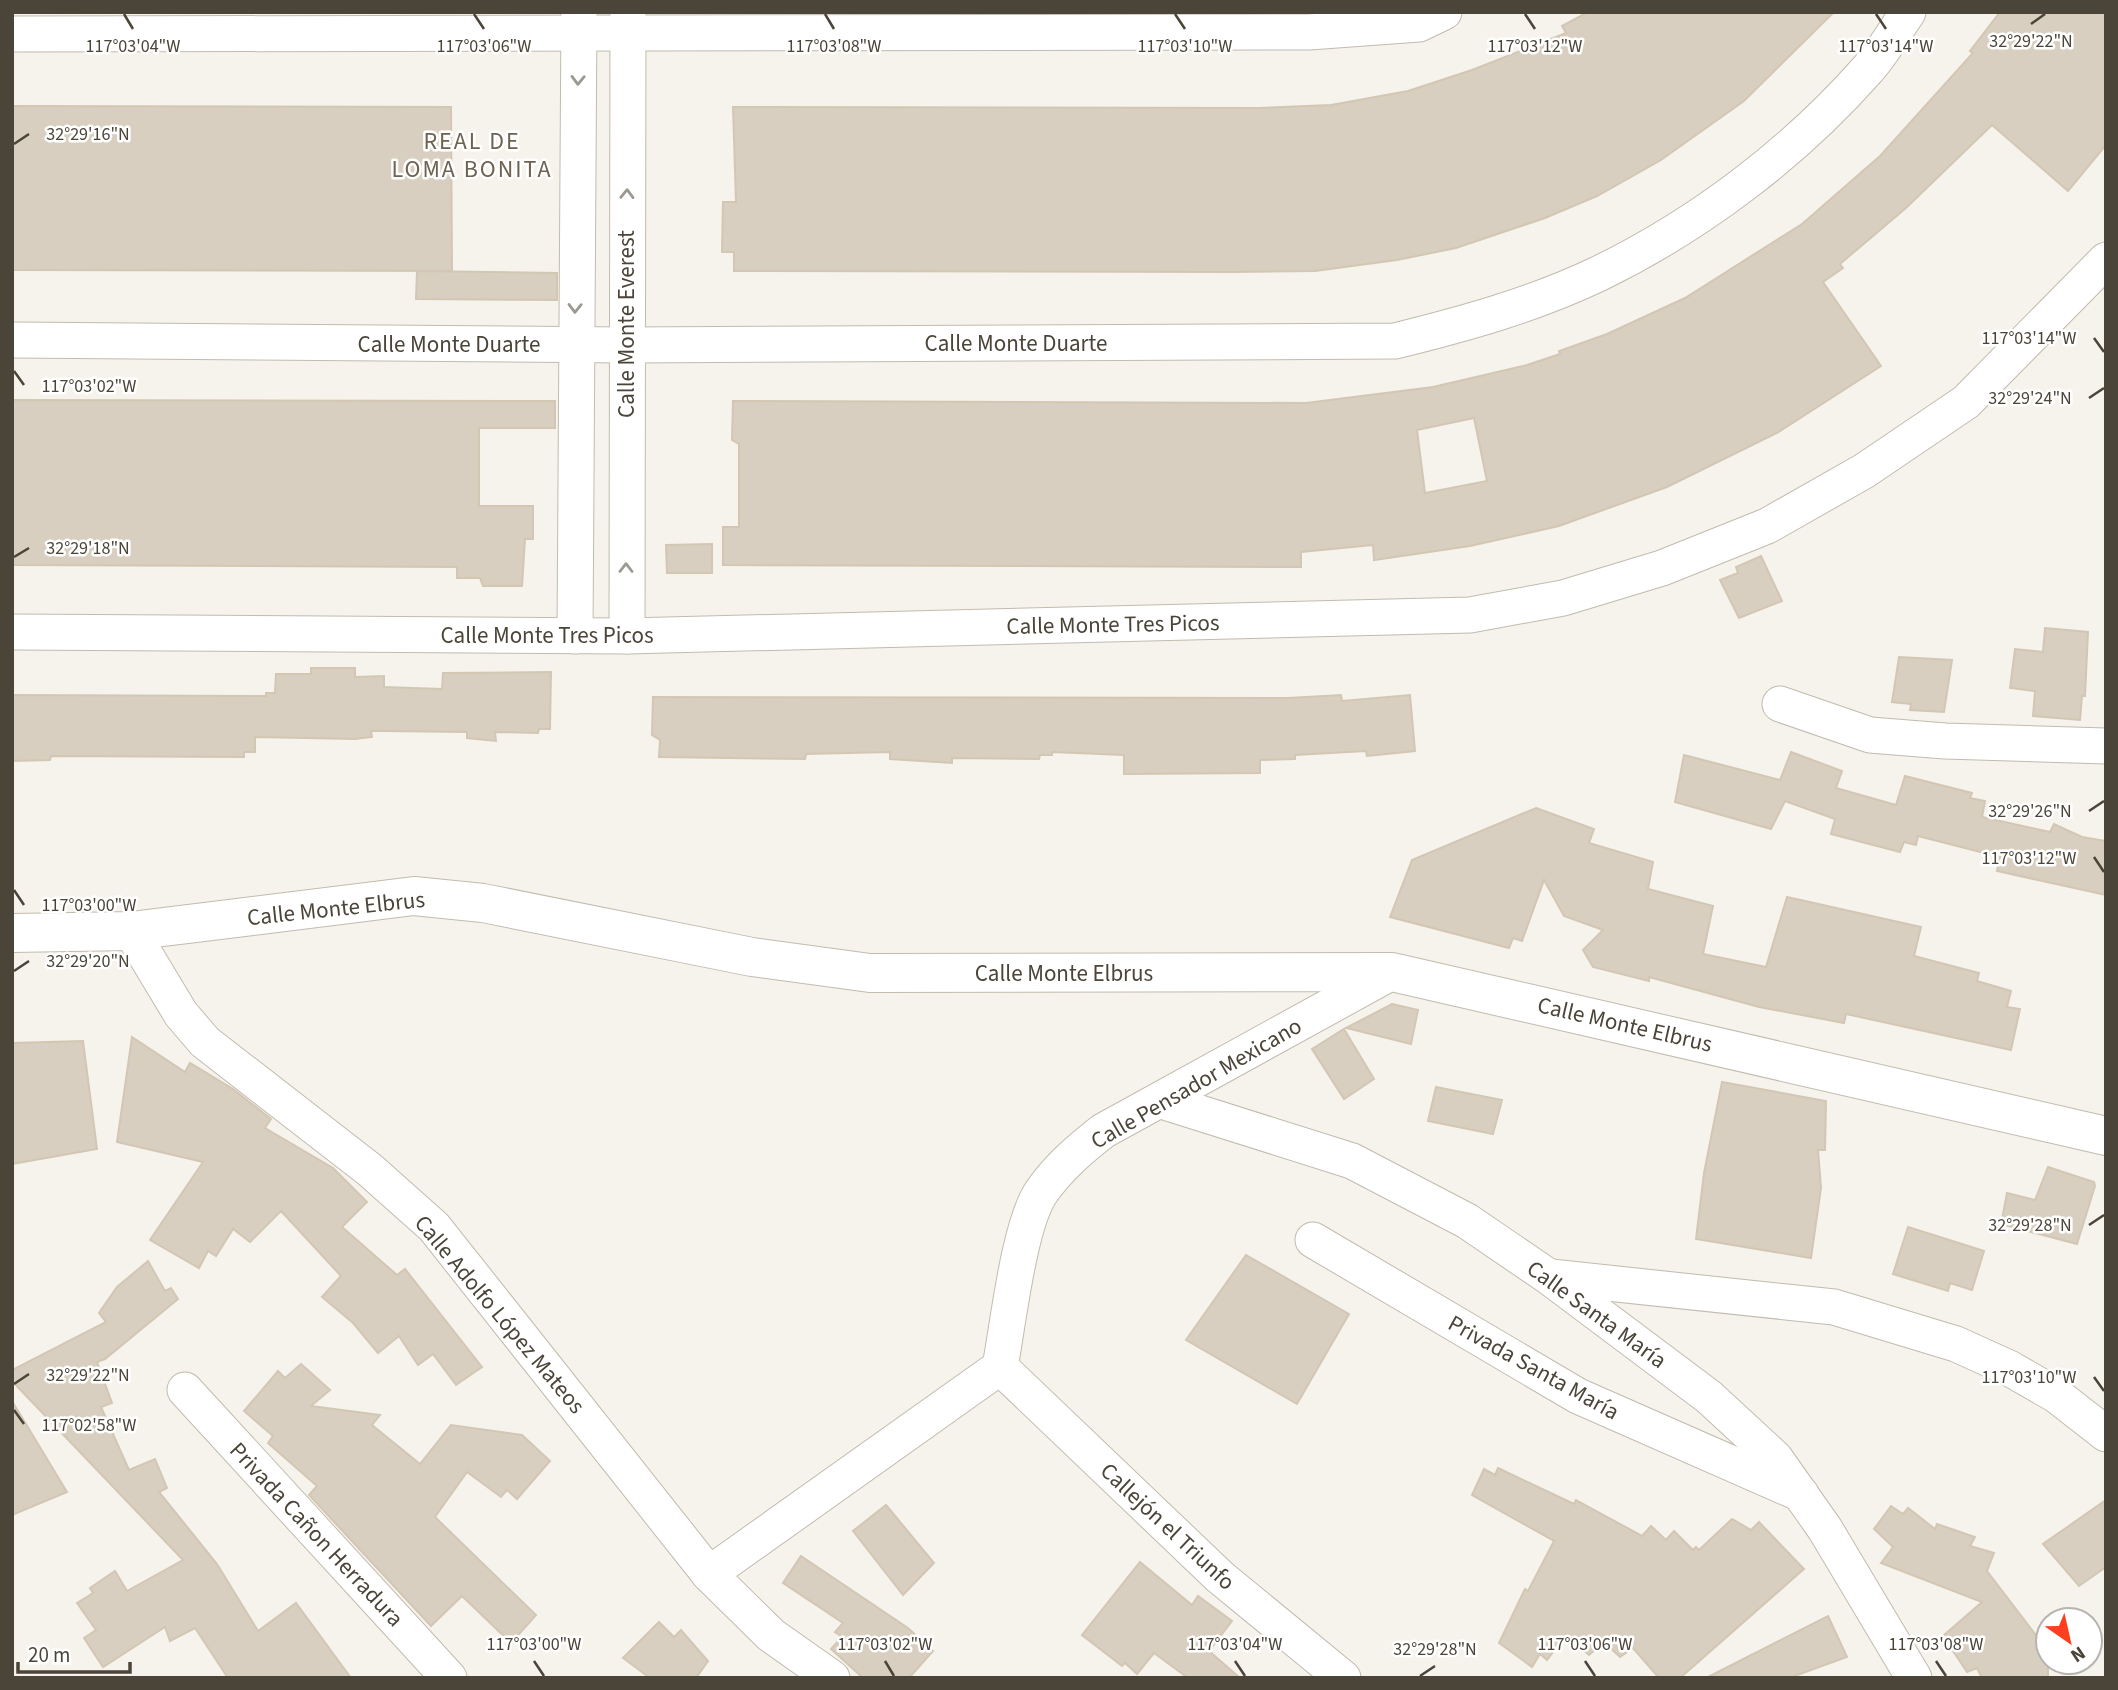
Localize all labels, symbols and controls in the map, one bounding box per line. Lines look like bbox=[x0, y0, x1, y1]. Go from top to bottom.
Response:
text: 32°29'22"N bbox=[1989, 29, 2073, 54]
text: 117°03'04"W bbox=[86, 34, 180, 59]
text: 117°03'06"W bbox=[437, 34, 531, 59]
text: 117°03'08"W bbox=[787, 34, 881, 59]
text: 117°03'10"W bbox=[1138, 34, 1232, 59]
text: 117°03'12"W bbox=[1488, 34, 1582, 59]
text: 117°03'14"W bbox=[1839, 34, 1933, 59]
one-way arrow bbox=[570, 76, 586, 86]
text: 32°29'16"N bbox=[46, 122, 130, 147]
district label: REAL DE LOMA BONITA bbox=[391, 124, 553, 187]
one-way arrow bbox=[619, 188, 635, 198]
street label: Calle Monte Everest bbox=[610, 230, 643, 418]
one-way arrow bbox=[567, 303, 583, 314]
text: 117°03'14"W bbox=[1982, 326, 2076, 351]
street label: Calle Monte Duarte bbox=[925, 327, 1107, 360]
street label: Calle Monte Duarte bbox=[358, 328, 540, 361]
text: 117°03'02"W bbox=[42, 374, 136, 399]
text: 32°29'24"N bbox=[1988, 386, 2072, 411]
text: 32°29'18"N bbox=[46, 536, 130, 561]
one-way arrow bbox=[618, 562, 634, 573]
street label: Calle Monte Tres Picos bbox=[1006, 606, 1220, 643]
street label: Calle Monte Tres Picos bbox=[440, 619, 654, 652]
text: 32°29'26"N bbox=[1988, 799, 2072, 824]
text: 117°03'12"W bbox=[1982, 846, 2076, 871]
street label: Calle Monte Elbrus bbox=[246, 883, 427, 934]
text: 117°03'00"W bbox=[42, 893, 136, 918]
text: 32°29'20"N bbox=[46, 949, 130, 974]
street label: Calle Monte Elbrus bbox=[975, 957, 1153, 990]
street label: Calle Monte Elbrus bbox=[1534, 988, 1716, 1061]
street label: Calle Pensador Mexicano bbox=[1085, 1009, 1308, 1157]
street label: Calle Adolfo López Mateos bbox=[406, 1208, 593, 1421]
text: 32°29'28"N bbox=[1988, 1213, 2072, 1238]
street label: Calle Santa María bbox=[1520, 1252, 1674, 1377]
street label: Privada Santa María bbox=[1442, 1307, 1625, 1428]
text: 32°29'22"N bbox=[46, 1363, 130, 1388]
text: 117°03'10"W bbox=[1982, 1365, 2076, 1390]
text: 117°02'58"W bbox=[42, 1413, 136, 1438]
street label: Privada Cañon Herradura bbox=[222, 1435, 411, 1634]
street label: Callejón el Triunfo bbox=[1093, 1455, 1243, 1598]
north arrow bbox=[2034, 1606, 2104, 1676]
scale bar bbox=[18, 1630, 130, 1674]
text: 117°03'00"W bbox=[487, 1632, 581, 1657]
text: 117°03'02"W bbox=[838, 1632, 932, 1657]
text: 117°03'04"W bbox=[1188, 1632, 1282, 1657]
text: 117°03'06"W bbox=[1538, 1632, 1632, 1657]
text: 117°03'08"W bbox=[1889, 1632, 1983, 1657]
text: 32°29'28"N bbox=[1393, 1637, 1477, 1662]
text: N bbox=[2065, 1639, 2090, 1669]
text: 20 m bbox=[28, 1640, 70, 1670]

